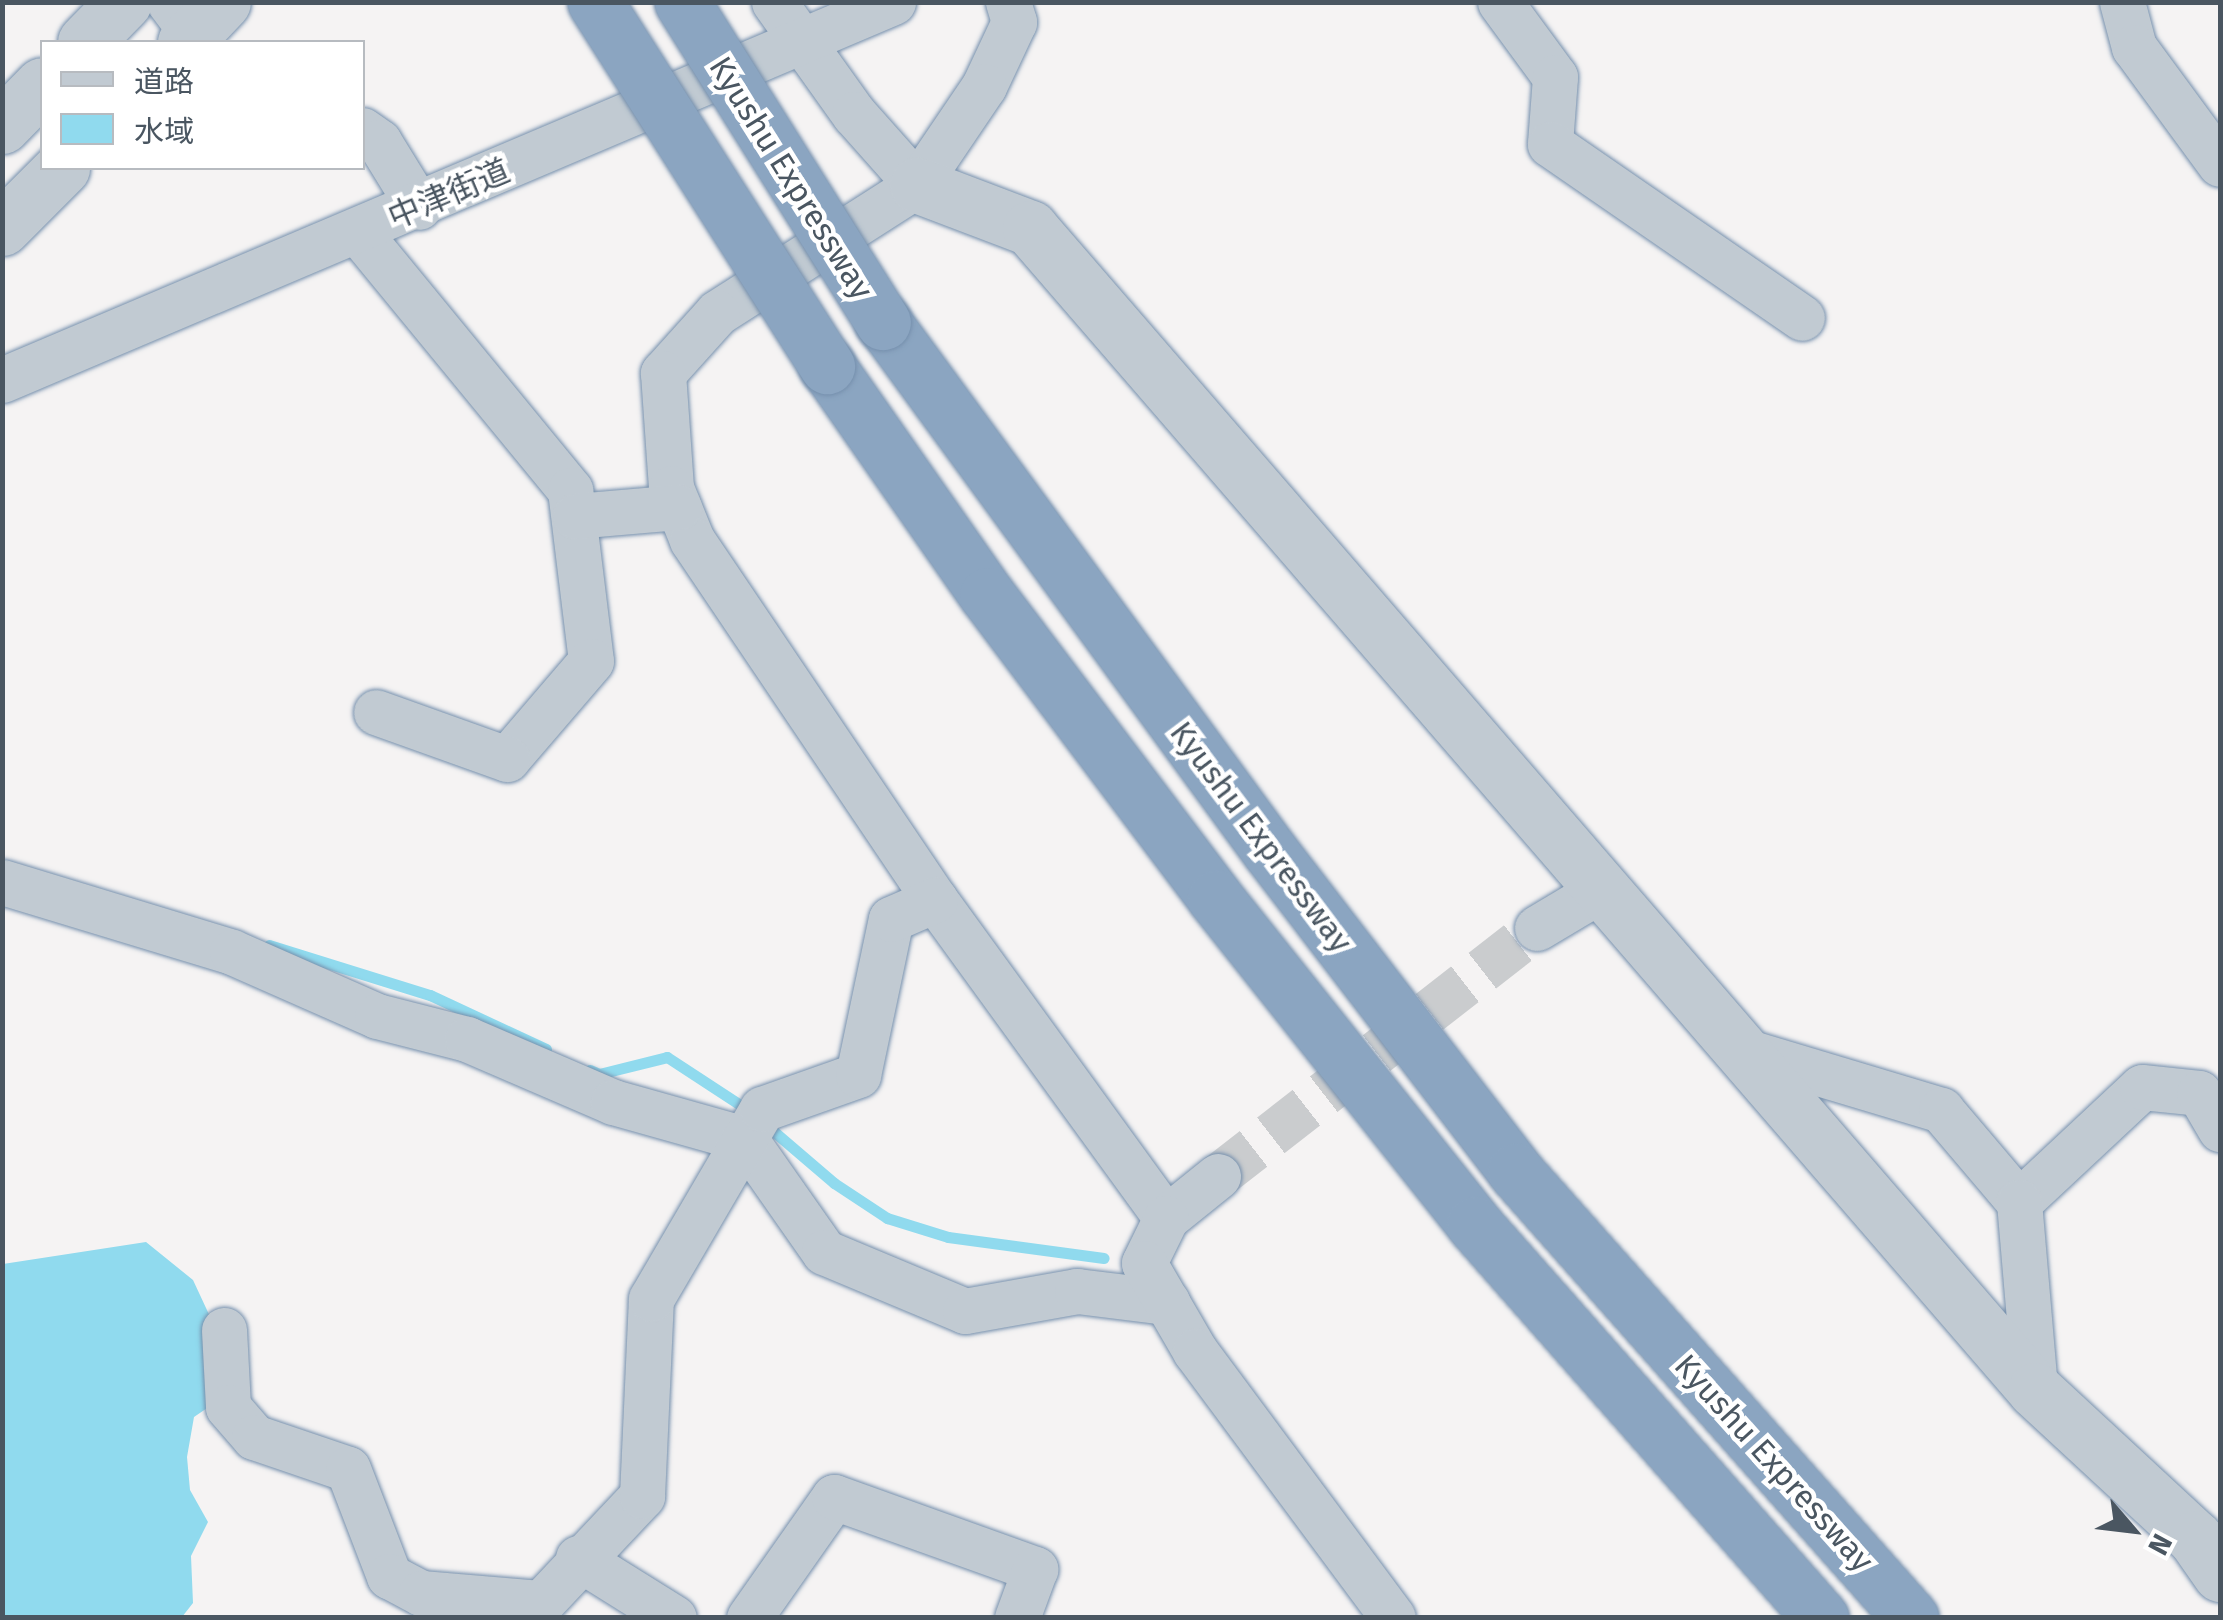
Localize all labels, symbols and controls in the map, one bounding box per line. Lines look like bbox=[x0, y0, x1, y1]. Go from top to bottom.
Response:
legend bbox=[40, 40, 365, 170]
street label: Kyushu Expressway bbox=[701, 50, 881, 306]
text: 道路 bbox=[134, 64, 194, 100]
text: 水域 bbox=[134, 114, 194, 150]
street label: 中津街道 bbox=[383, 151, 515, 237]
street label: Kyushu Expressway bbox=[1162, 714, 1360, 960]
street label: Kyushu Expressway bbox=[1666, 1347, 1882, 1579]
north arrow bbox=[2083, 1480, 2183, 1580]
text: N bbox=[2141, 1528, 2179, 1560]

